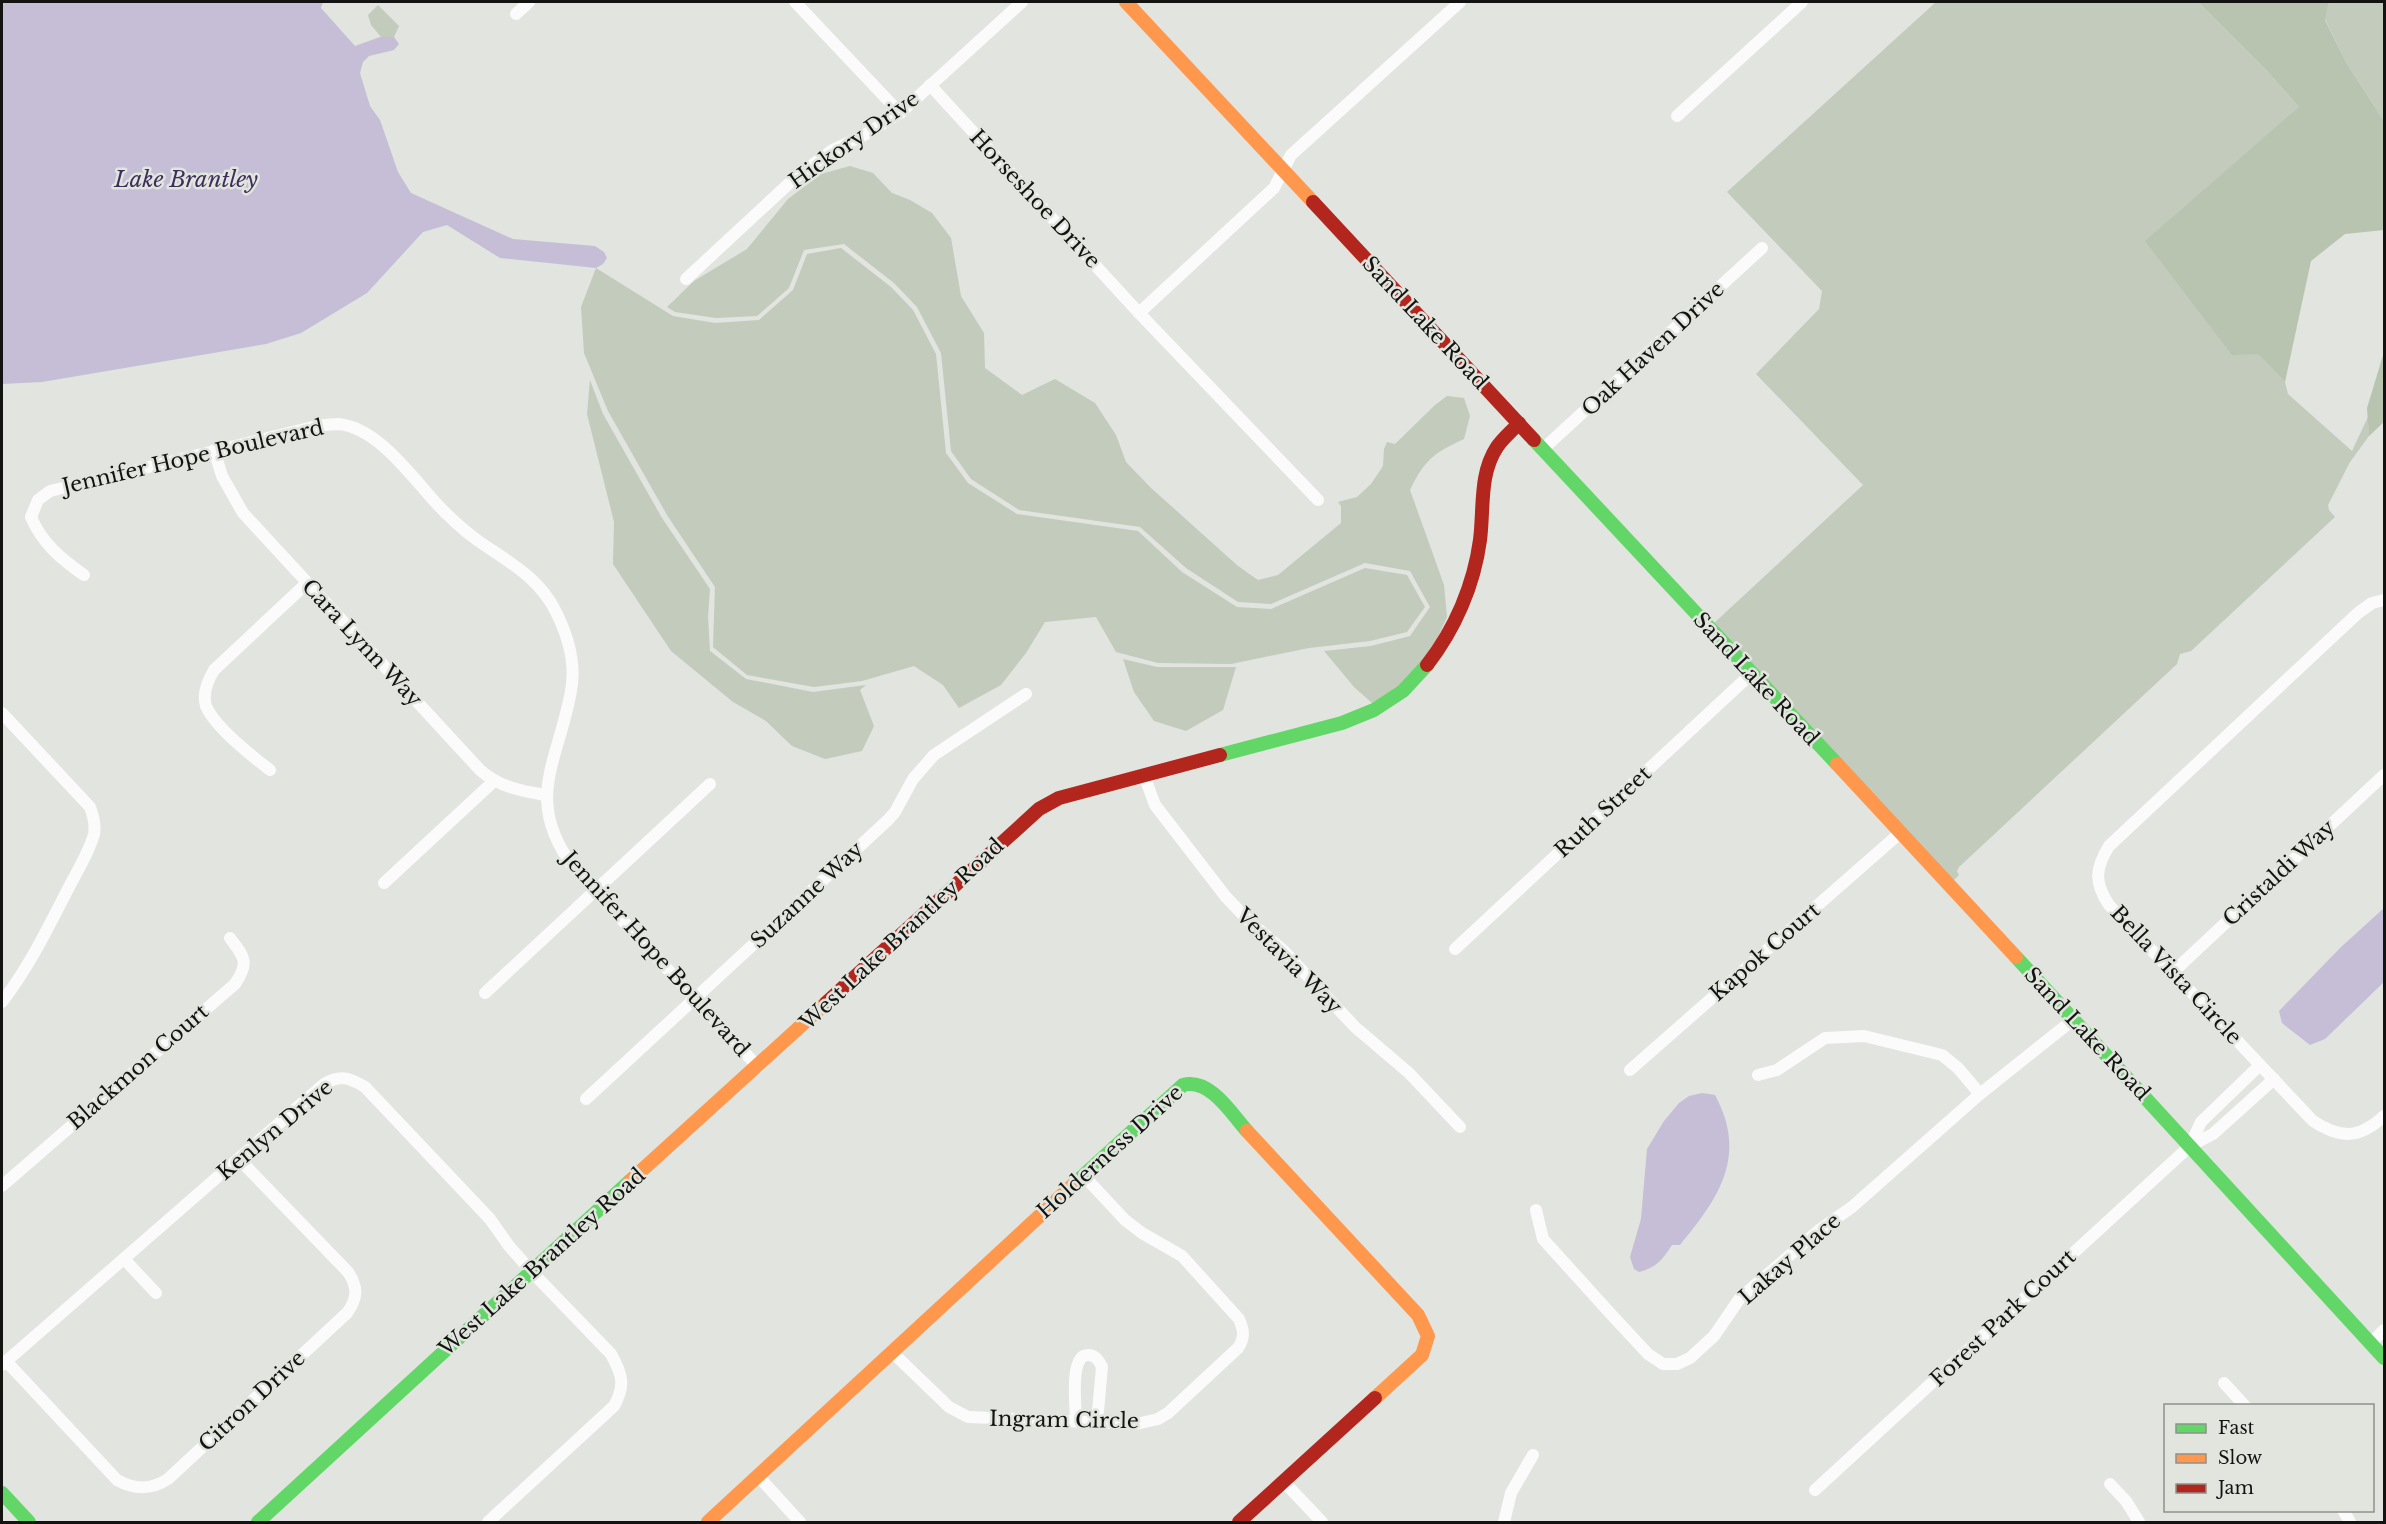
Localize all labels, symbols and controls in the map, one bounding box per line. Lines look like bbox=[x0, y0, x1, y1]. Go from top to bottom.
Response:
street label: Hickory Drive bbox=[784, 86, 924, 194]
street label: Horseshoe Drive bbox=[964, 124, 1106, 274]
water label: Lake Brantley bbox=[113, 166, 258, 193]
street label: Sand Lake Road bbox=[1357, 251, 1493, 395]
street label: Oak Haven Drive bbox=[1576, 276, 1730, 422]
street label: Jennifer Hope Boulevard bbox=[57, 414, 326, 500]
street label: Cara Lynn Way bbox=[296, 574, 428, 712]
street label: Sand Lake Road bbox=[1688, 607, 1824, 751]
street label: Ruth Street bbox=[1549, 761, 1657, 863]
street label: Cristaldi Way bbox=[2217, 814, 2341, 932]
street label: West Lake Brantley Road bbox=[794, 833, 1009, 1036]
street label: Suzanne Way bbox=[745, 836, 869, 954]
street label: Jennifer Hope Boulevard bbox=[555, 844, 755, 1062]
street label: Kapok Court bbox=[1705, 897, 1825, 1007]
street label: Bella Vista Circle bbox=[2105, 900, 2247, 1050]
street label: Vestavia Way bbox=[1230, 902, 1348, 1020]
street label: Sand Lake Road bbox=[2019, 962, 2155, 1106]
street label: Blackmon Court bbox=[62, 999, 214, 1135]
street label: Kenlyn Drive bbox=[212, 1074, 338, 1186]
street label: Holderness Drive bbox=[1032, 1080, 1188, 1224]
street label: West Lake Brantley Road bbox=[433, 1162, 651, 1362]
street label: Lakay Place bbox=[1734, 1208, 1846, 1310]
street label: Forest Park Court bbox=[1925, 1244, 2081, 1392]
street label: Citron Drive bbox=[193, 1345, 311, 1457]
legend bbox=[2164, 1404, 2374, 1512]
street label: Ingram Circle bbox=[989, 1406, 1139, 1434]
text: Fast bbox=[2218, 1417, 2255, 1439]
text: Slow bbox=[2218, 1447, 2263, 1469]
text: Jam bbox=[2216, 1477, 2254, 1499]

